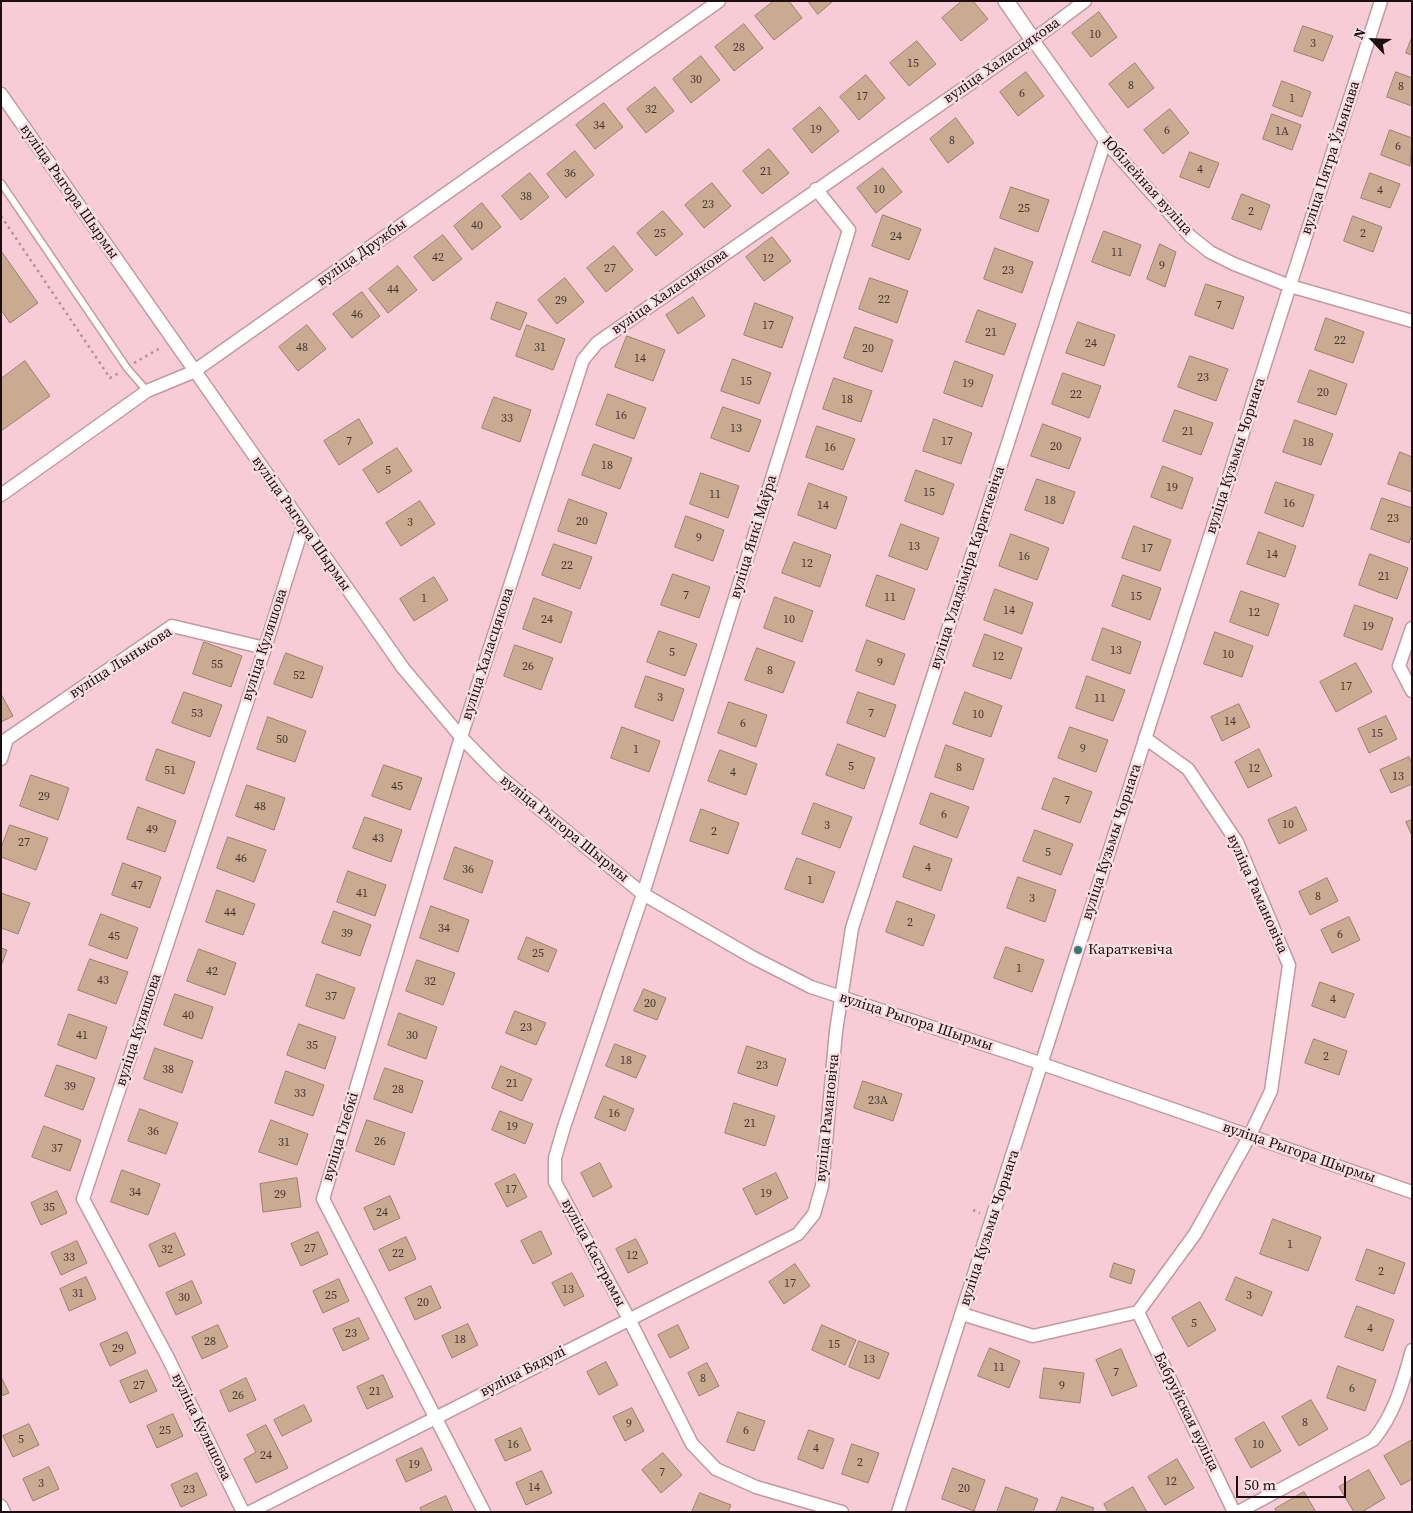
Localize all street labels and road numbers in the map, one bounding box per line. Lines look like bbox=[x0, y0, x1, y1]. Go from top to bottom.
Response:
street label: вуліца Халасцякова bbox=[940, 14, 1064, 108]
street label: вуліца Пятра Ўльянава bbox=[1298, 79, 1364, 237]
street label: вуліца Рыгора Шырмы bbox=[16, 121, 122, 263]
street label: Юбілейная вуліца bbox=[1098, 133, 1196, 239]
street label: вуліца Дружбы bbox=[314, 215, 410, 291]
street label: вуліца Халасцякова bbox=[608, 245, 732, 339]
street label: вуліца Кузьмы Чорнага bbox=[1202, 376, 1270, 536]
street label: вуліца Рыгора Шырмы bbox=[248, 453, 354, 595]
street label: вуліца Уладзіміра Караткевіча bbox=[927, 464, 1009, 672]
street label: вуліца Янкі Маўра bbox=[727, 473, 781, 601]
street label: вуліца Халасцякова bbox=[458, 586, 518, 722]
street label: вуліца Куляшова bbox=[238, 587, 292, 703]
street label: вуліца Лынькова bbox=[66, 623, 176, 703]
street label: вуліца Кузьмы Чорнага bbox=[1078, 762, 1146, 922]
street label: вуліца Рыгора Шырмы bbox=[496, 771, 632, 887]
street label: вуліца Рамановіча bbox=[1223, 831, 1291, 957]
street label: вуліца Куляшова bbox=[112, 972, 166, 1088]
street label: вуліца Рыгора Шырмы bbox=[837, 989, 995, 1055]
street label: вуліца Рамановіча bbox=[812, 1053, 844, 1183]
street label: вуліца Глебкі bbox=[319, 1090, 363, 1184]
street label: вуліца Рыгора Шырмы bbox=[1220, 1118, 1378, 1188]
street label: вуліца Кузьмы Чорнага bbox=[956, 1148, 1024, 1308]
street label: вуліца Кастрамы bbox=[557, 1196, 629, 1310]
street label: вуліца Бядулі bbox=[477, 1343, 569, 1401]
street label: Бабруйская вуліца bbox=[1149, 1350, 1223, 1474]
street label: вуліца Куляшова bbox=[167, 1370, 235, 1484]

